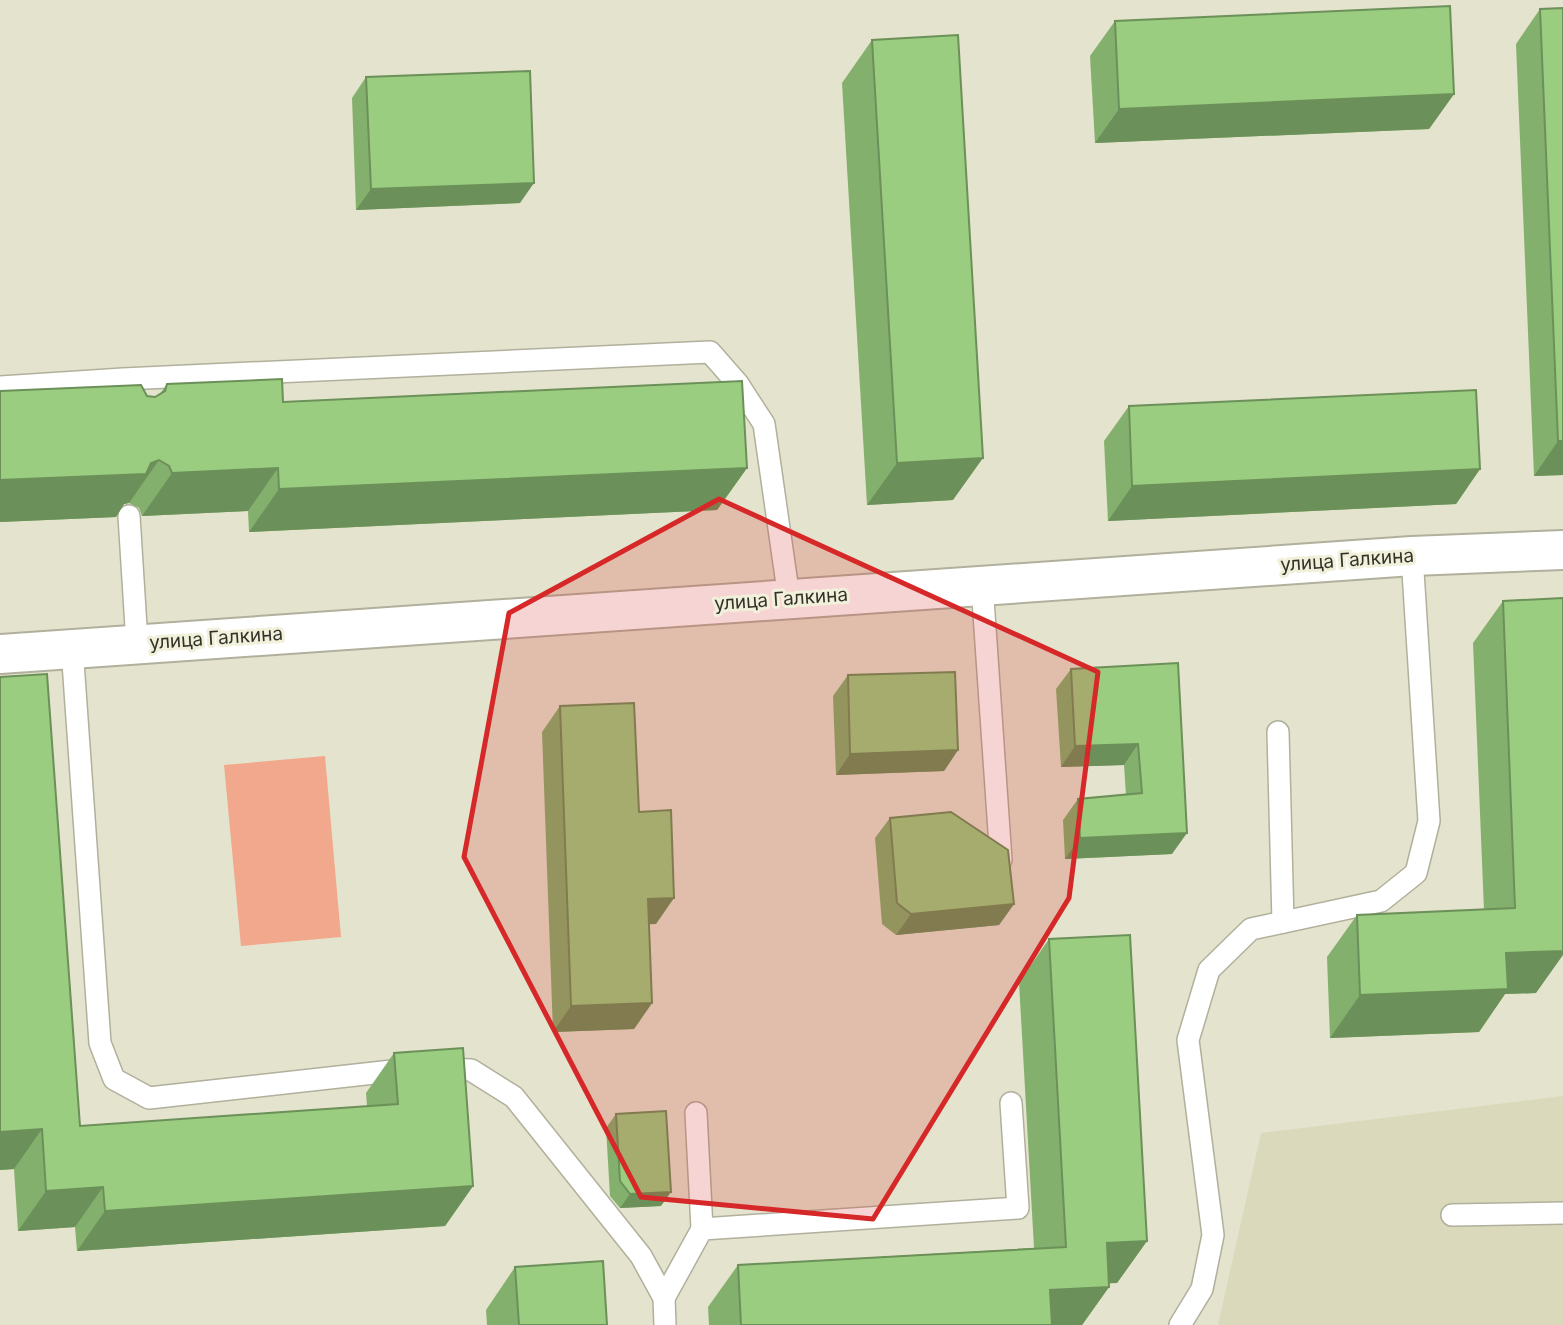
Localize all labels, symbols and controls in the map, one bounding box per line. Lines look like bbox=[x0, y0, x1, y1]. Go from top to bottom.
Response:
street label: улица Галкина bbox=[1279, 544, 1415, 576]
street label: улица Галкина bbox=[713, 583, 849, 615]
street label: улица Галкина bbox=[148, 622, 284, 654]

